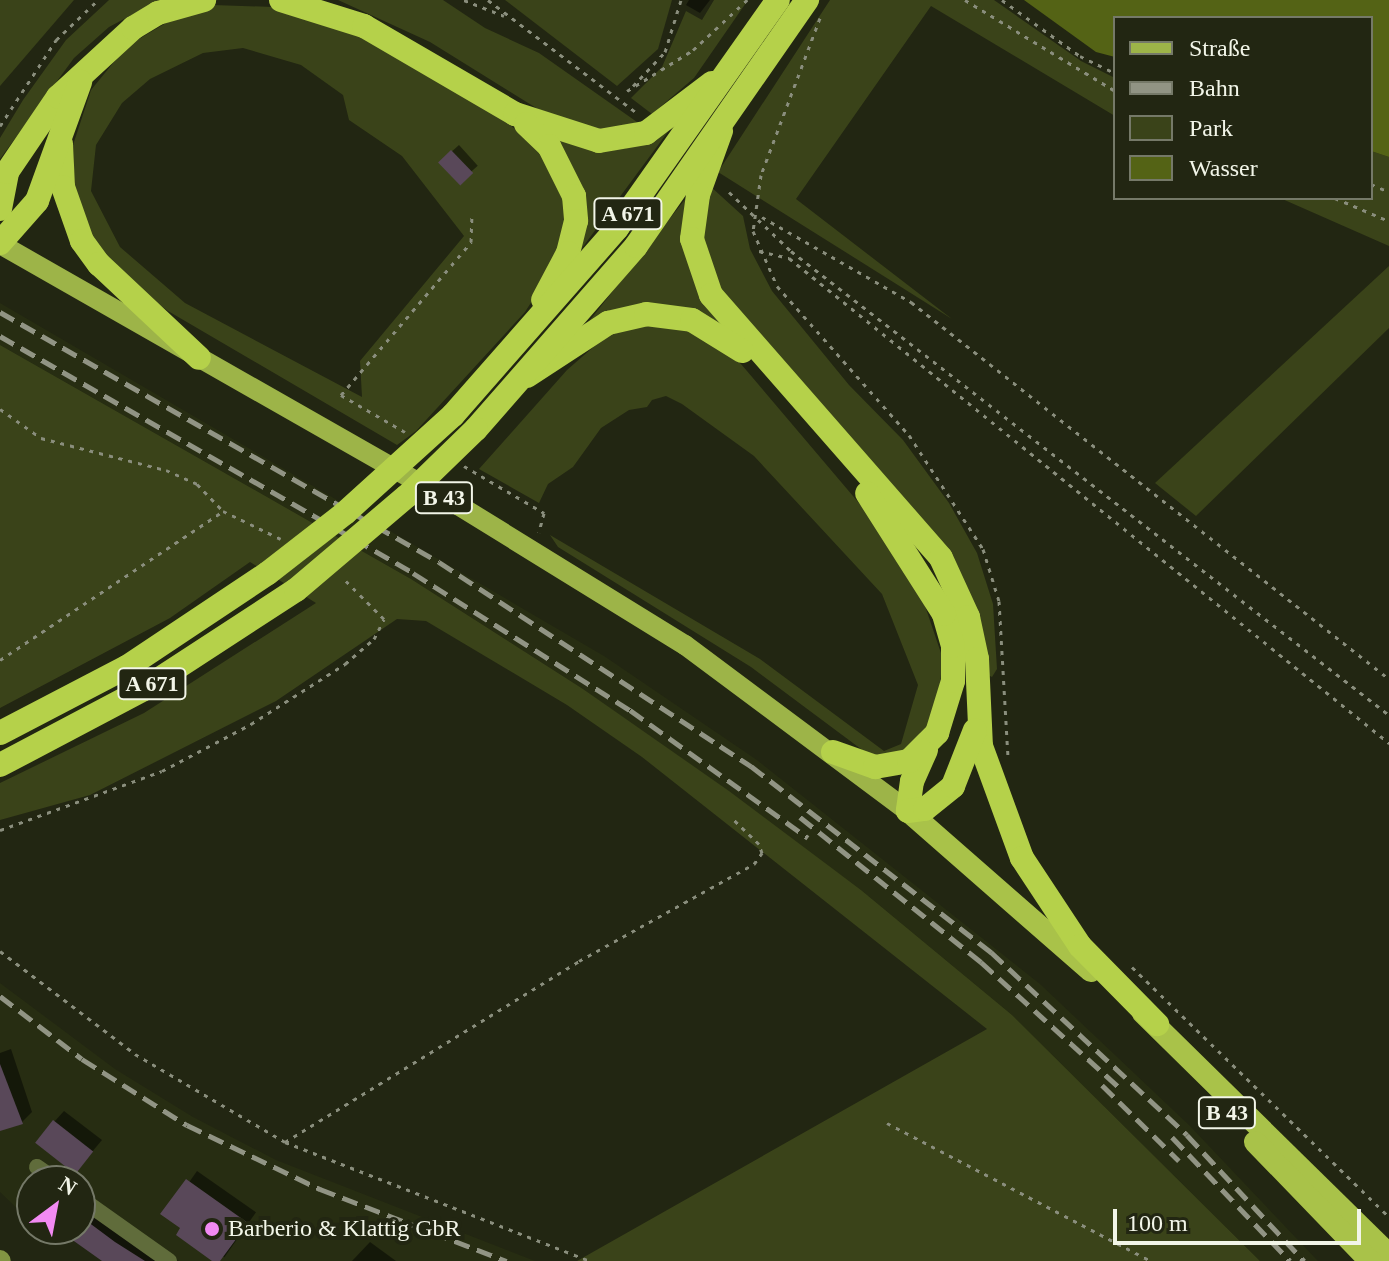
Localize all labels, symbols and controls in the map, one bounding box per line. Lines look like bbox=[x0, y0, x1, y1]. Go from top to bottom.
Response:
legend bbox=[1113, 16, 1373, 200]
text: Straße bbox=[1189, 35, 1250, 61]
text: Bahn bbox=[1189, 75, 1240, 101]
text: Park bbox=[1189, 115, 1233, 141]
text: Wasser bbox=[1189, 155, 1258, 181]
road number: A 671 bbox=[592, 196, 664, 232]
road number: B 43 bbox=[414, 480, 474, 516]
road number: A 671 bbox=[116, 666, 188, 702]
road number: B 43 bbox=[1197, 1095, 1257, 1131]
north arrow bbox=[16, 1165, 96, 1245]
text: N bbox=[55, 1171, 81, 1201]
scale bar bbox=[1117, 1193, 1365, 1243]
text: 100 m bbox=[1127, 1210, 1188, 1236]
place label: Barberio & Klattig GbR bbox=[228, 1215, 461, 1243]
marker: Barberio & Klattig GbR bbox=[203, 1220, 221, 1238]

